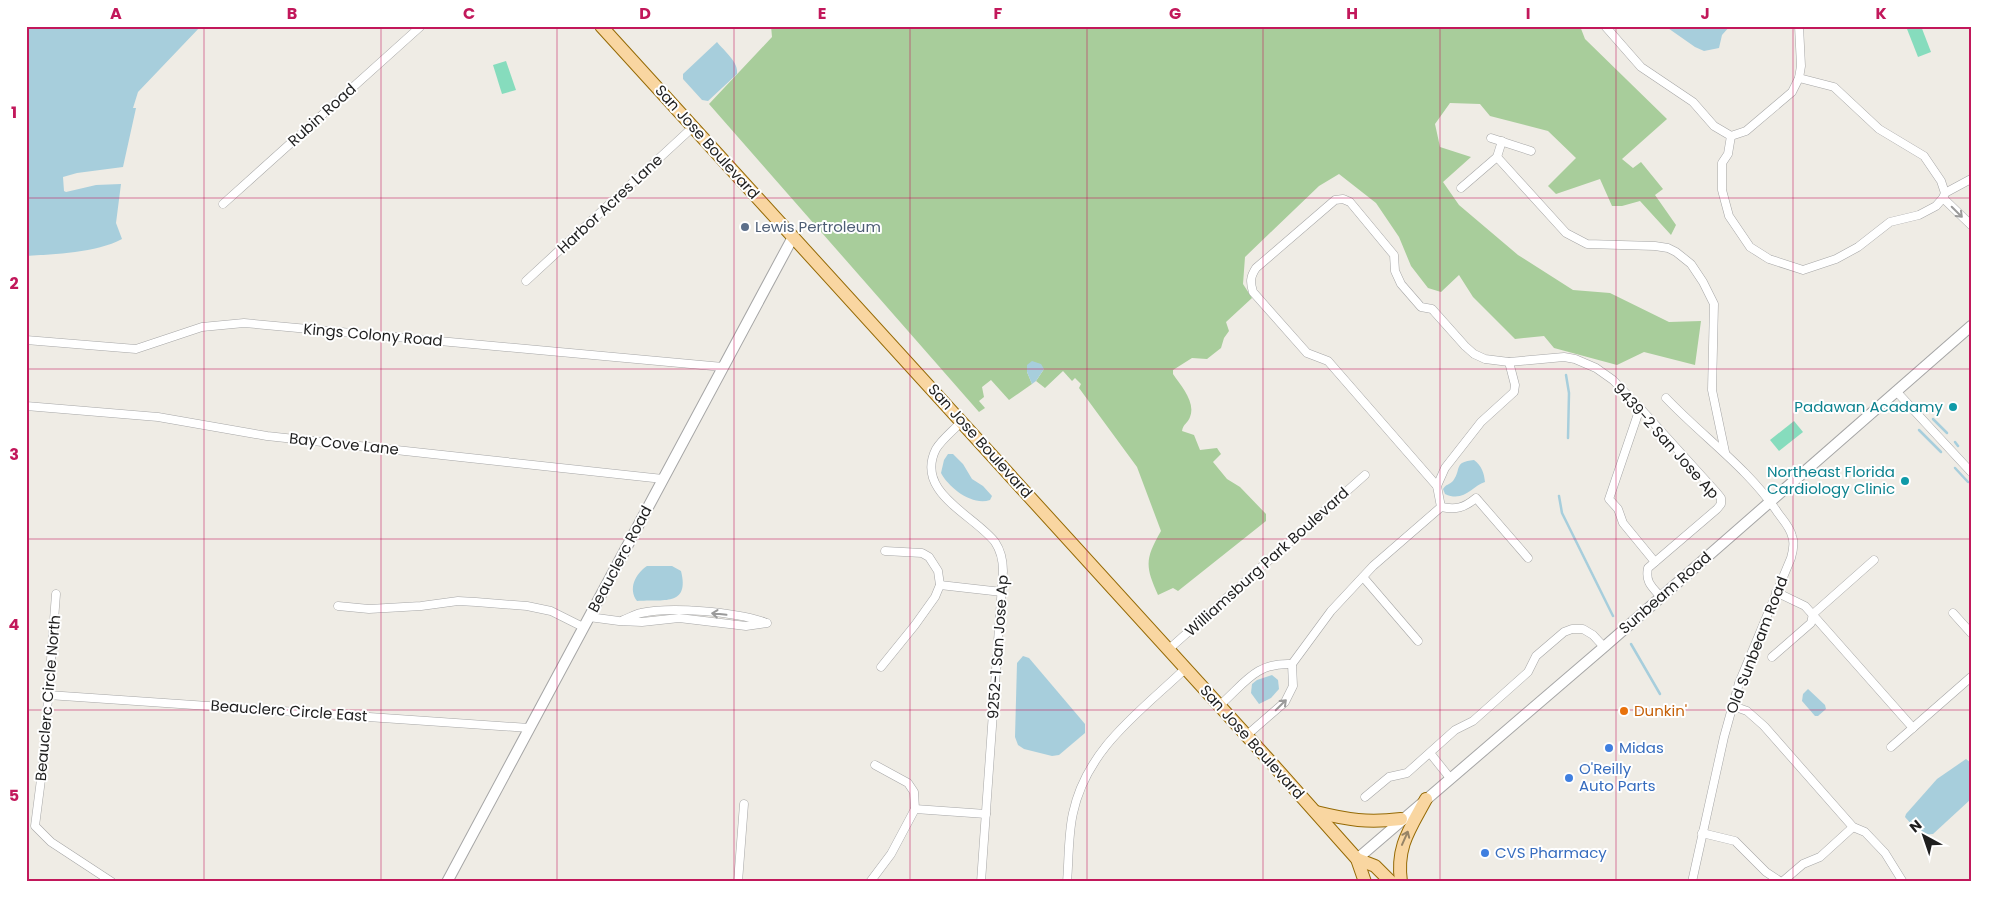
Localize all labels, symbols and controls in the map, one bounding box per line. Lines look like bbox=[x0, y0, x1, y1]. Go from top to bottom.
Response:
text: A bbox=[110, 2, 122, 25]
text: B bbox=[287, 2, 297, 25]
text: C bbox=[463, 2, 475, 25]
text: D bbox=[639, 2, 651, 25]
text: E bbox=[818, 2, 826, 25]
text: F bbox=[994, 2, 1003, 25]
text: G bbox=[1169, 2, 1181, 25]
text: H bbox=[1346, 2, 1358, 25]
text: I bbox=[1526, 2, 1530, 25]
text: J bbox=[1700, 2, 1710, 25]
text: K bbox=[1875, 2, 1887, 25]
street label: Rubin Road bbox=[283, 78, 360, 151]
street label: San Jose Boulevard bbox=[650, 80, 764, 203]
text: 1 bbox=[11, 101, 17, 124]
street label: Harbor Acres Lane bbox=[552, 149, 667, 258]
one-way arrow bbox=[1951, 206, 1963, 218]
place label: Lewis Pertroleum bbox=[755, 216, 881, 237]
marker: Lewis Pertroleum bbox=[739, 221, 751, 233]
text: 2 bbox=[9, 272, 19, 295]
street label: Kings Colony Road bbox=[303, 318, 444, 351]
street label: 9439-2 San Jose Ap bbox=[1609, 378, 1724, 503]
street label: San Jose Boulevard bbox=[923, 379, 1037, 502]
place label: Padawan Acadamy bbox=[1794, 396, 1944, 417]
marker: Padawan Acadamy bbox=[1947, 401, 1959, 413]
street label: Bay Cove Lane bbox=[288, 427, 400, 460]
text: 3 bbox=[9, 443, 19, 466]
place label: Northeast Florida Cardiology Clinic bbox=[1767, 461, 1895, 499]
marker: Northeast Florida Cardiology Clinic bbox=[1899, 475, 1911, 487]
street label: Williamsburg Park Boulevard bbox=[1180, 482, 1353, 641]
street label: Beauclerc Road bbox=[583, 502, 657, 616]
street label: Sunbeam Road bbox=[1614, 547, 1715, 639]
street label: Old Sunbeam Road bbox=[1721, 573, 1792, 717]
street label: 9252-1 San Jose Ap bbox=[982, 574, 1013, 720]
one-way arrow bbox=[711, 609, 727, 619]
text: 4 bbox=[9, 613, 20, 636]
street label: Beauclerc Circle North bbox=[30, 614, 65, 782]
street label: San Jose Boulevard bbox=[1195, 680, 1309, 803]
street label: Beauclerc Circle East bbox=[210, 695, 368, 726]
one-way arrow bbox=[1275, 699, 1287, 711]
place label: Dunkin' bbox=[1634, 700, 1687, 721]
marker: Dunkin' bbox=[1618, 705, 1630, 717]
place label: Midas bbox=[1619, 737, 1664, 758]
marker: Midas bbox=[1603, 742, 1615, 754]
place label: O'Reilly Auto Parts bbox=[1579, 758, 1656, 796]
marker: O'Reilly Auto Parts bbox=[1563, 772, 1575, 784]
text: 5 bbox=[9, 784, 19, 807]
north arrow bbox=[1900, 810, 1950, 860]
text: N bbox=[1905, 815, 1926, 837]
one-way arrow bbox=[1401, 831, 1411, 846]
place label: CVS Pharmacy bbox=[1495, 842, 1607, 863]
marker: CVS Pharmacy bbox=[1479, 847, 1491, 859]

